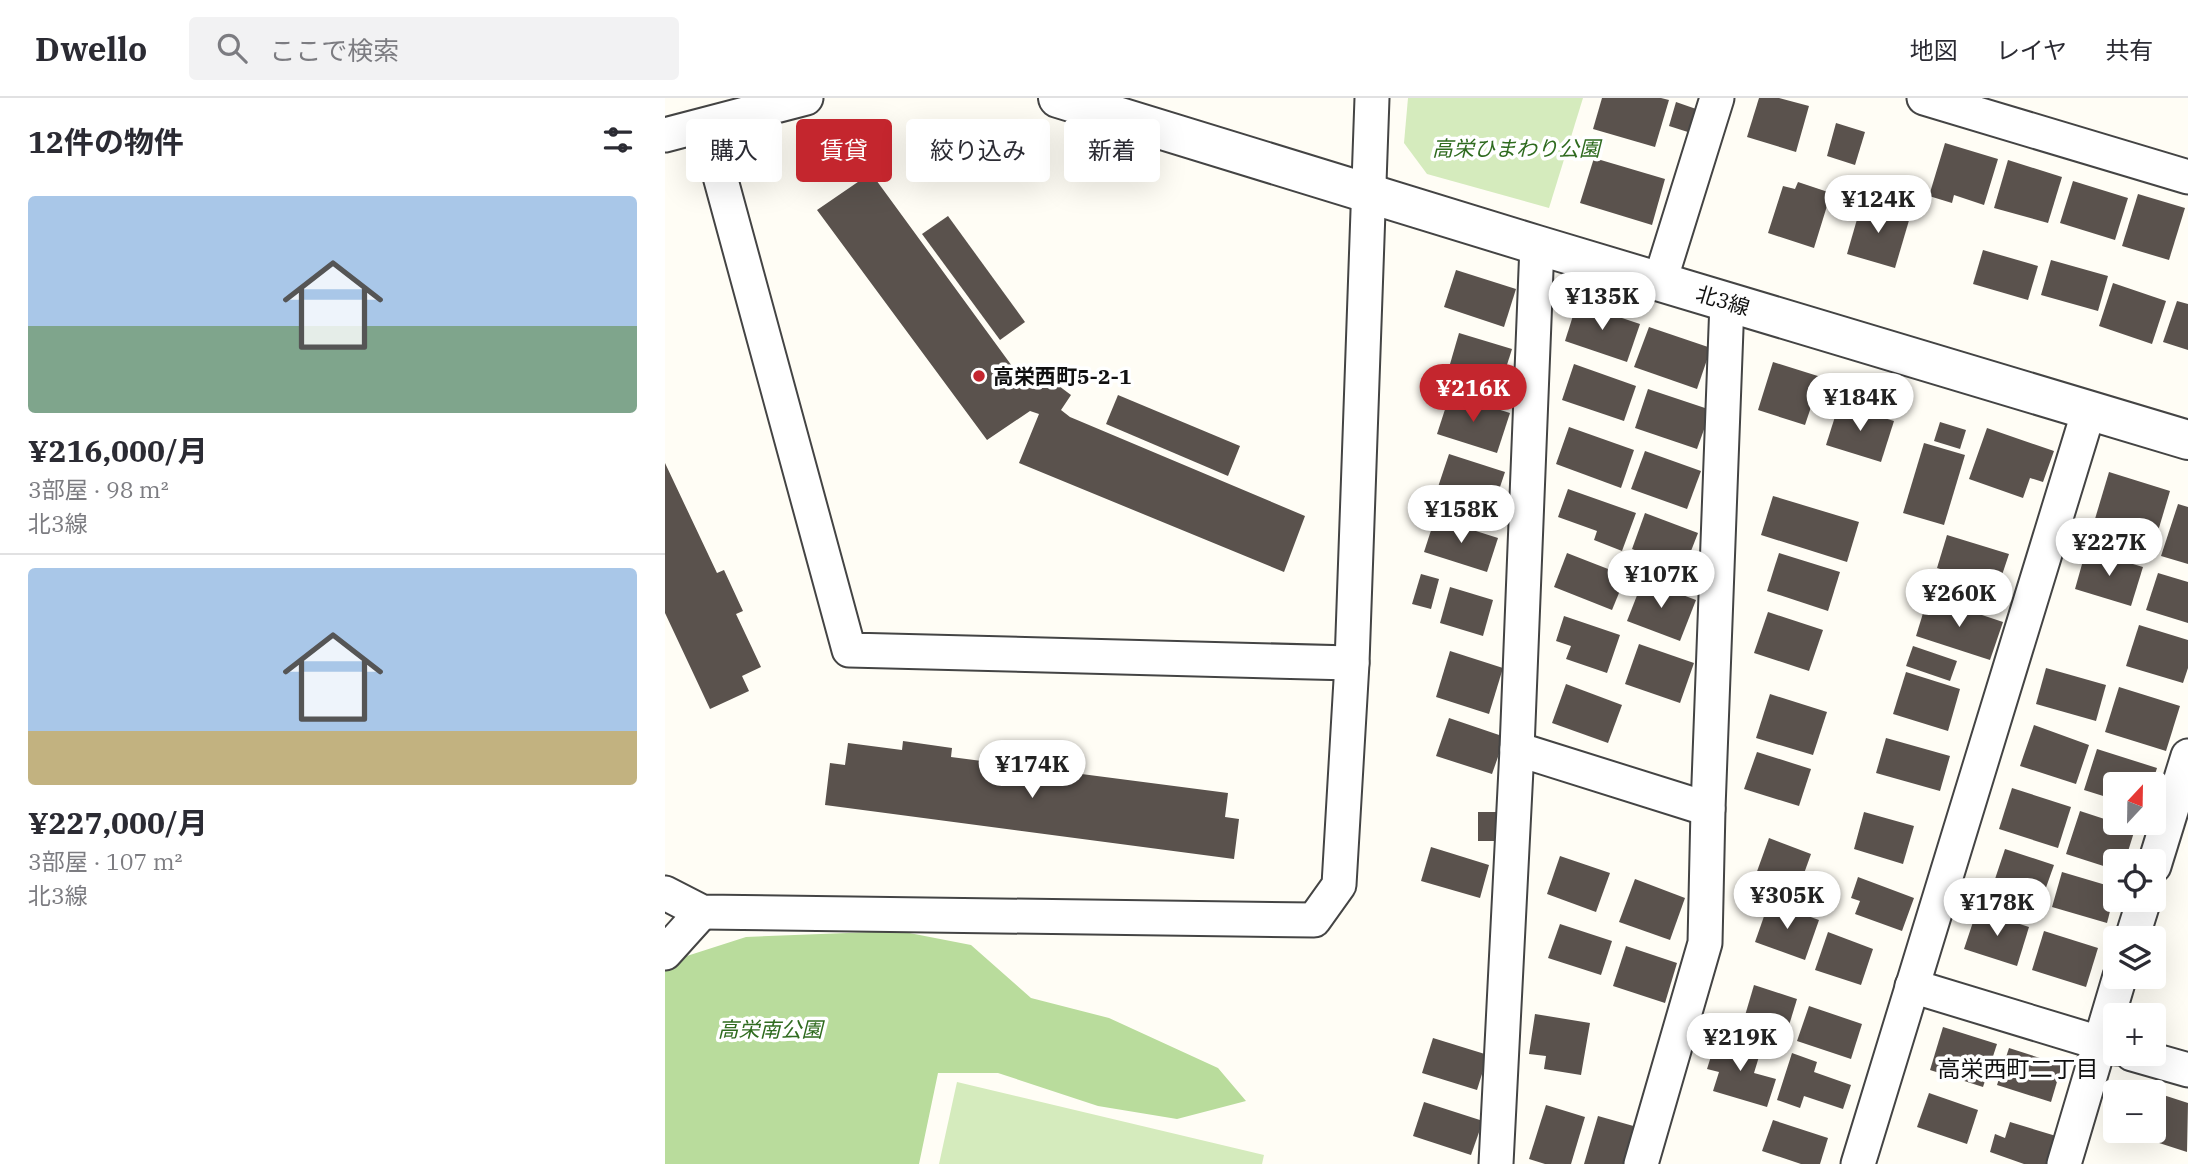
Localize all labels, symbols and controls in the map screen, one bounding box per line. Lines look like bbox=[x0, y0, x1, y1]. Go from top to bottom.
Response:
search box bbox=[189, 17, 679, 80]
text: Dwello bbox=[35, 27, 147, 70]
icon: search bbox=[213, 29, 251, 67]
text: ここで検索 bbox=[269, 33, 399, 67]
text: 地図 bbox=[1910, 34, 1958, 66]
text: レイヤ bbox=[1996, 34, 2067, 66]
text: 共有 bbox=[2105, 34, 2153, 66]
chip: 購入 bbox=[686, 119, 782, 182]
chip: 賃貸 bbox=[796, 119, 892, 182]
chip: 絞り込み bbox=[906, 119, 1050, 182]
chip: 新着 bbox=[1064, 119, 1160, 182]
icon: filters bbox=[599, 121, 637, 159]
text: 12件の物件 bbox=[28, 122, 184, 161]
park label: 高栄ひまわり公園 bbox=[1432, 134, 1603, 162]
pin: ¥124K bbox=[1829, 176, 1927, 235]
text: ¥124K bbox=[1841, 183, 1915, 213]
icon: home bbox=[270, 242, 396, 368]
pin: ¥135K bbox=[1553, 272, 1651, 332]
street label: 北3線 bbox=[1693, 279, 1753, 321]
text: ¥135K bbox=[1565, 280, 1639, 310]
place label: 高栄西町5-2-1 bbox=[993, 362, 1132, 390]
pin: ¥216K bbox=[1424, 364, 1522, 424]
marker: 高栄西町5-2-1 bbox=[971, 368, 987, 384]
text: ¥216K bbox=[1436, 372, 1510, 402]
pin: ¥184K bbox=[1811, 374, 1909, 433]
text: ¥184K bbox=[1823, 381, 1897, 411]
text: ¥216,000/月 bbox=[28, 431, 208, 470]
text: 3部屋 · 98 m² bbox=[28, 474, 169, 504]
pin: ¥158K bbox=[1412, 486, 1510, 545]
text: ¥158K bbox=[1424, 493, 1498, 523]
text: 北3線 bbox=[28, 508, 88, 538]
pin: ¥227K bbox=[2060, 518, 2158, 578]
text: ¥227K bbox=[2072, 526, 2146, 556]
pin: ¥107K bbox=[1612, 550, 1710, 610]
text: ¥107K bbox=[1624, 558, 1698, 588]
pin: ¥260K bbox=[1910, 570, 2008, 629]
text: ¥260K bbox=[1922, 577, 1996, 607]
icon: home bbox=[270, 614, 396, 740]
pin: ¥174K bbox=[983, 740, 1081, 800]
text: ¥174K bbox=[995, 748, 1069, 778]
north arrow bbox=[2103, 772, 2167, 835]
map controls bbox=[2103, 772, 2166, 1143]
text: ¥227,000/月 bbox=[28, 803, 208, 842]
text: 3部屋 · 107 m² bbox=[28, 846, 183, 876]
button: locate bbox=[2103, 849, 2166, 912]
pin: ¥305K bbox=[1738, 872, 1836, 931]
pin: ¥178K bbox=[1948, 878, 2046, 938]
text: ¥305K bbox=[1750, 879, 1824, 909]
text: 北3線 bbox=[28, 880, 88, 910]
text: ¥178K bbox=[1960, 886, 2034, 916]
button: layers bbox=[2103, 926, 2166, 989]
button: + bbox=[2103, 1003, 2166, 1066]
pin: ¥219K bbox=[1691, 1014, 1789, 1073]
park label: 高栄南公園 bbox=[718, 1015, 825, 1043]
text: ¥219K bbox=[1703, 1021, 1777, 1051]
district label: 高栄西町二丁目 bbox=[1938, 1053, 2099, 1083]
button: − bbox=[2103, 1080, 2166, 1143]

